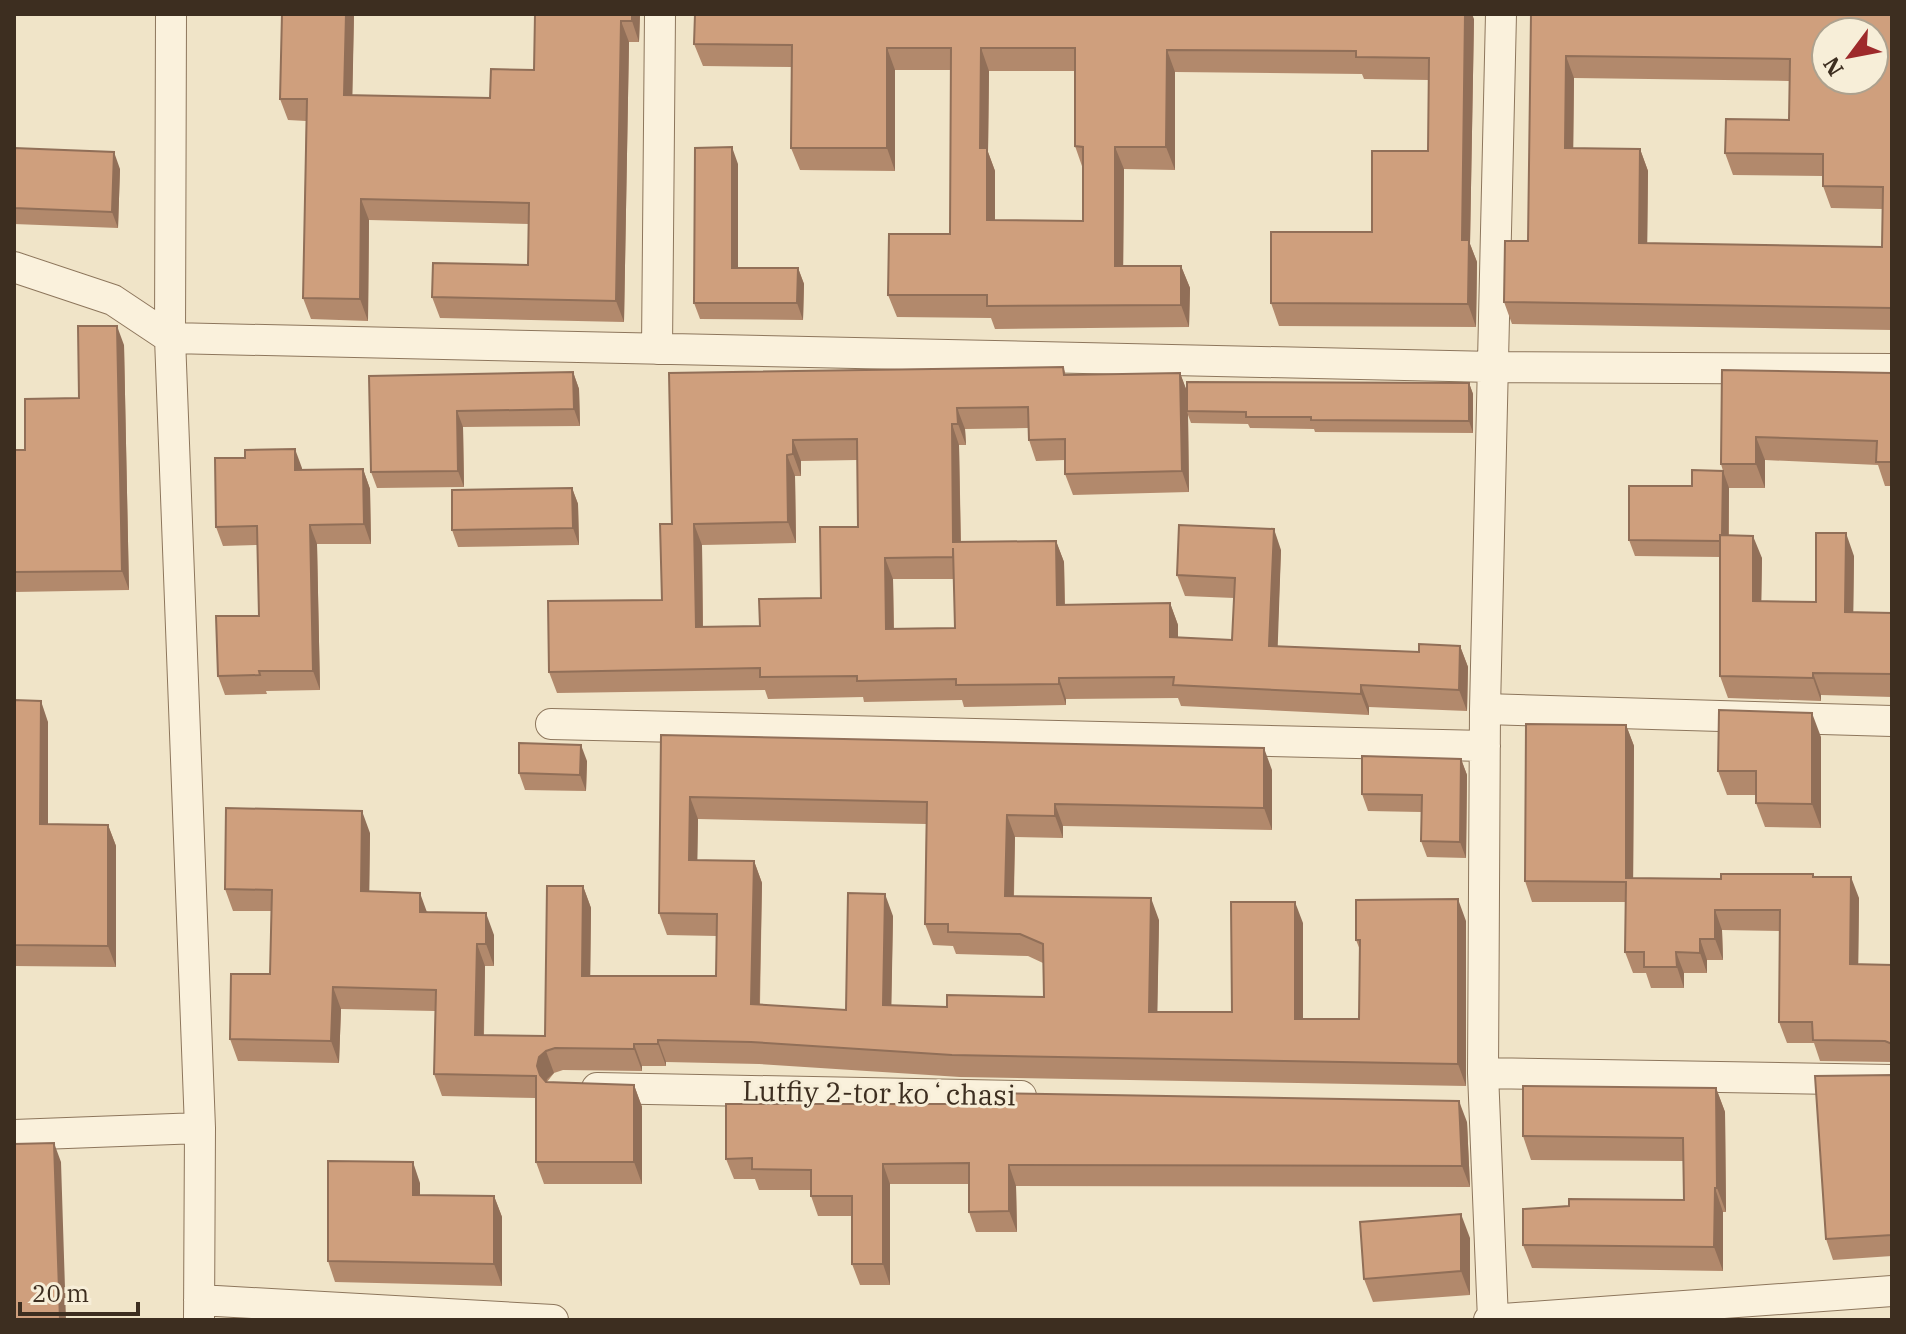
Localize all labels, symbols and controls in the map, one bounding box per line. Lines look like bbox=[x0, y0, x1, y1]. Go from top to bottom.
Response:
north arrow bbox=[1810, 16, 1890, 96]
text: N bbox=[1816, 52, 1850, 82]
street label: Lutfiy 2-tor koʻchasi bbox=[742, 1072, 1016, 1113]
scale bar bbox=[20, 1266, 138, 1316]
text: 20 m bbox=[32, 1277, 89, 1309]

